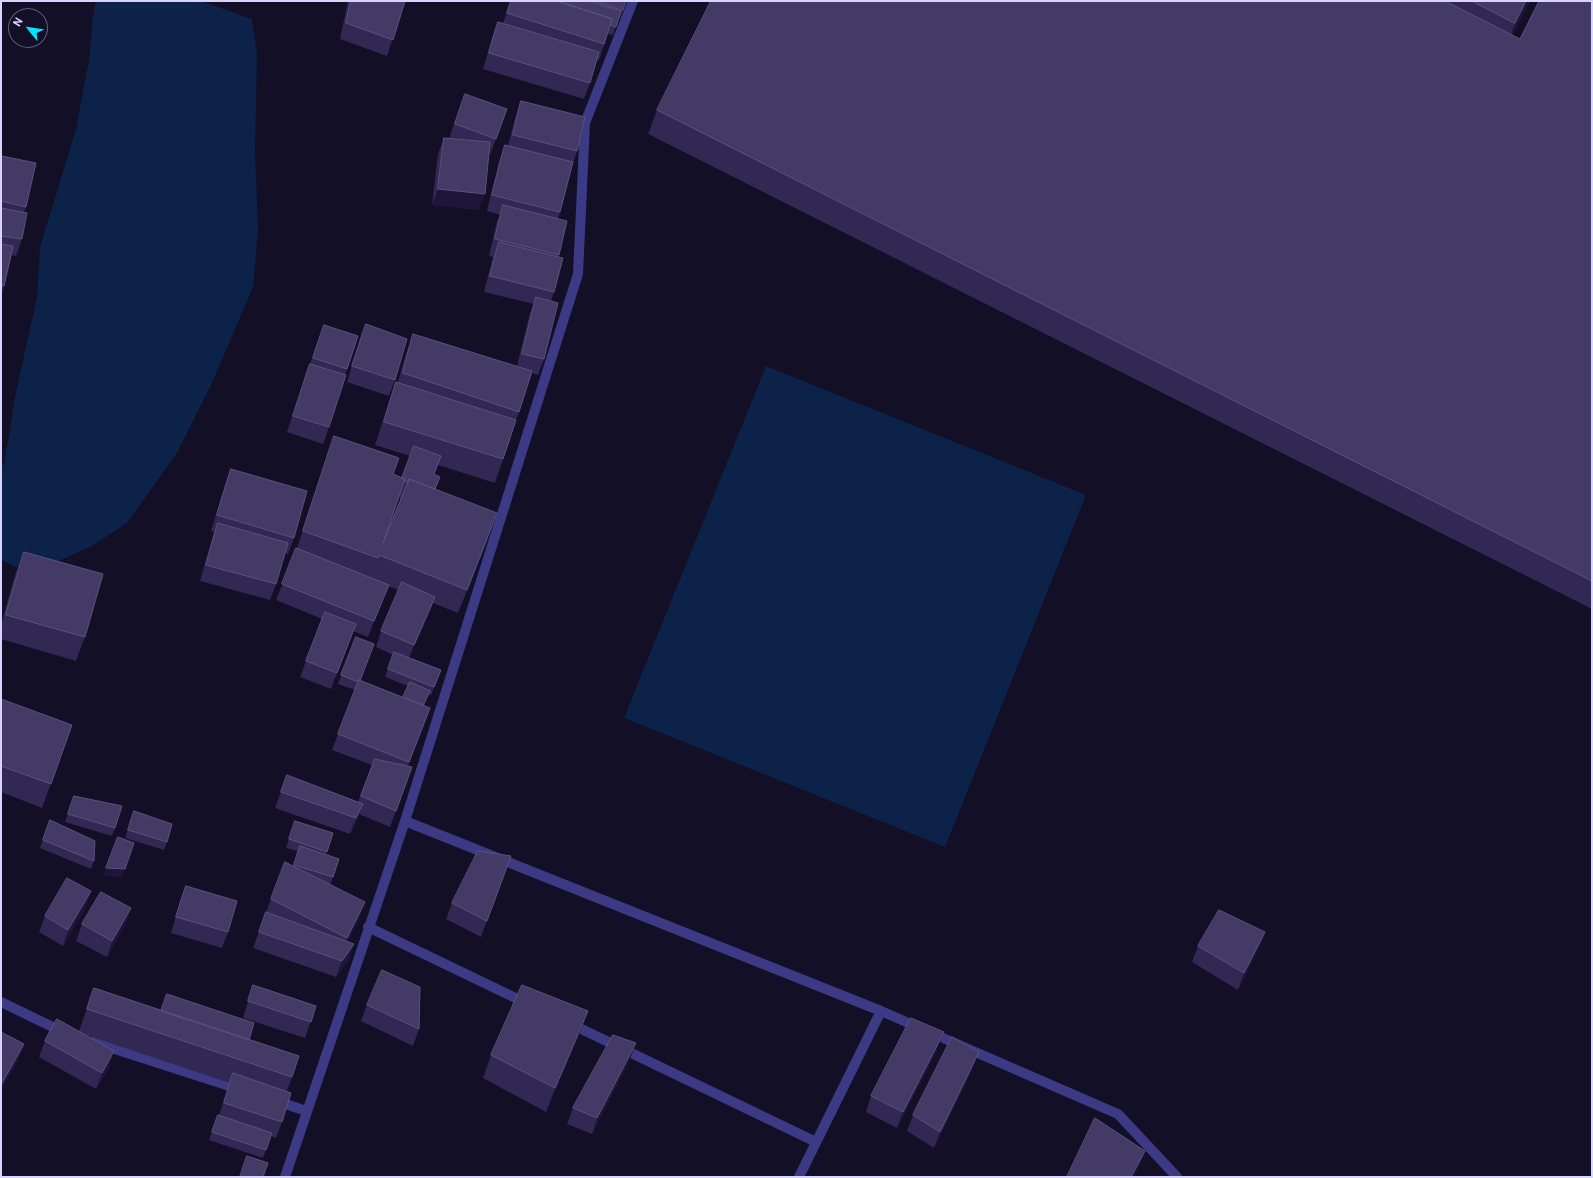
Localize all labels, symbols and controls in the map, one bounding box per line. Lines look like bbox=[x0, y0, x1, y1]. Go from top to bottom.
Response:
north arrow bbox=[8, 8, 48, 48]
text: N bbox=[10, 16, 26, 29]

